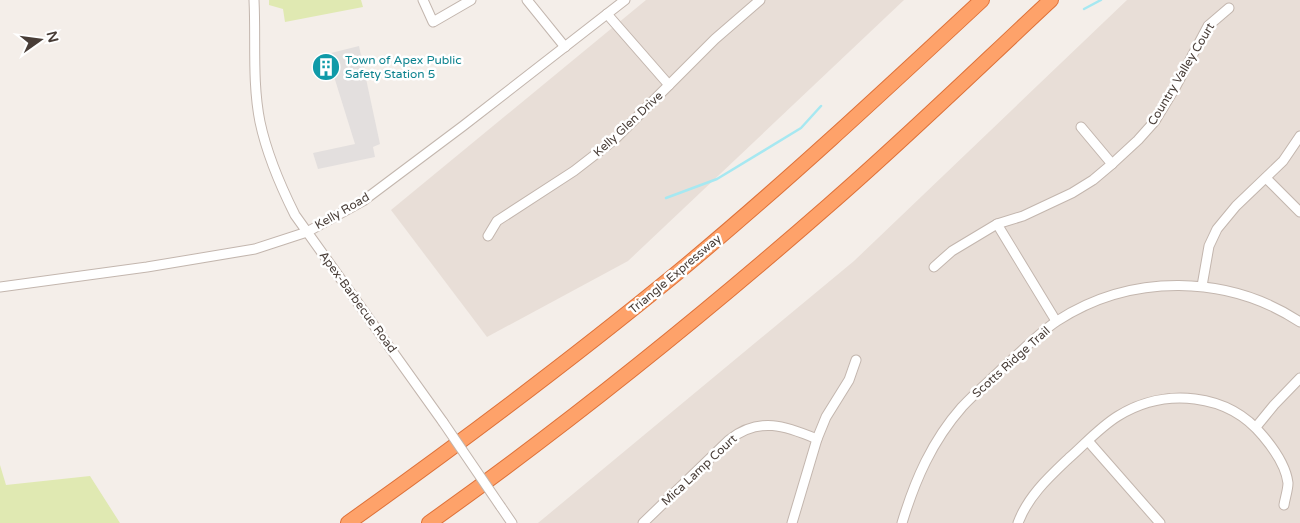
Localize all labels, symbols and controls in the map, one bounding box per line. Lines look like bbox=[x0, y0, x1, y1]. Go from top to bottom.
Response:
north arrow bbox=[15, 15, 65, 65]
street label: Country Valley Court bbox=[1145, 20, 1217, 128]
text: N bbox=[43, 29, 62, 44]
building icon: Town of Apex Public Safety Station 5 bbox=[311, 52, 341, 82]
place label: Town of Apex Public Safety Station 5 bbox=[345, 53, 462, 81]
street label: Kelly Glen Drive bbox=[591, 88, 666, 160]
street label: Kelly Road bbox=[312, 190, 372, 232]
street label: Triangle Expressway bbox=[626, 231, 724, 317]
street label: Apex-Barbecue Road bbox=[316, 249, 400, 355]
street label: Scotts Ridge Trail bbox=[969, 323, 1053, 401]
street label: Mica Lamp Court bbox=[658, 431, 740, 509]

